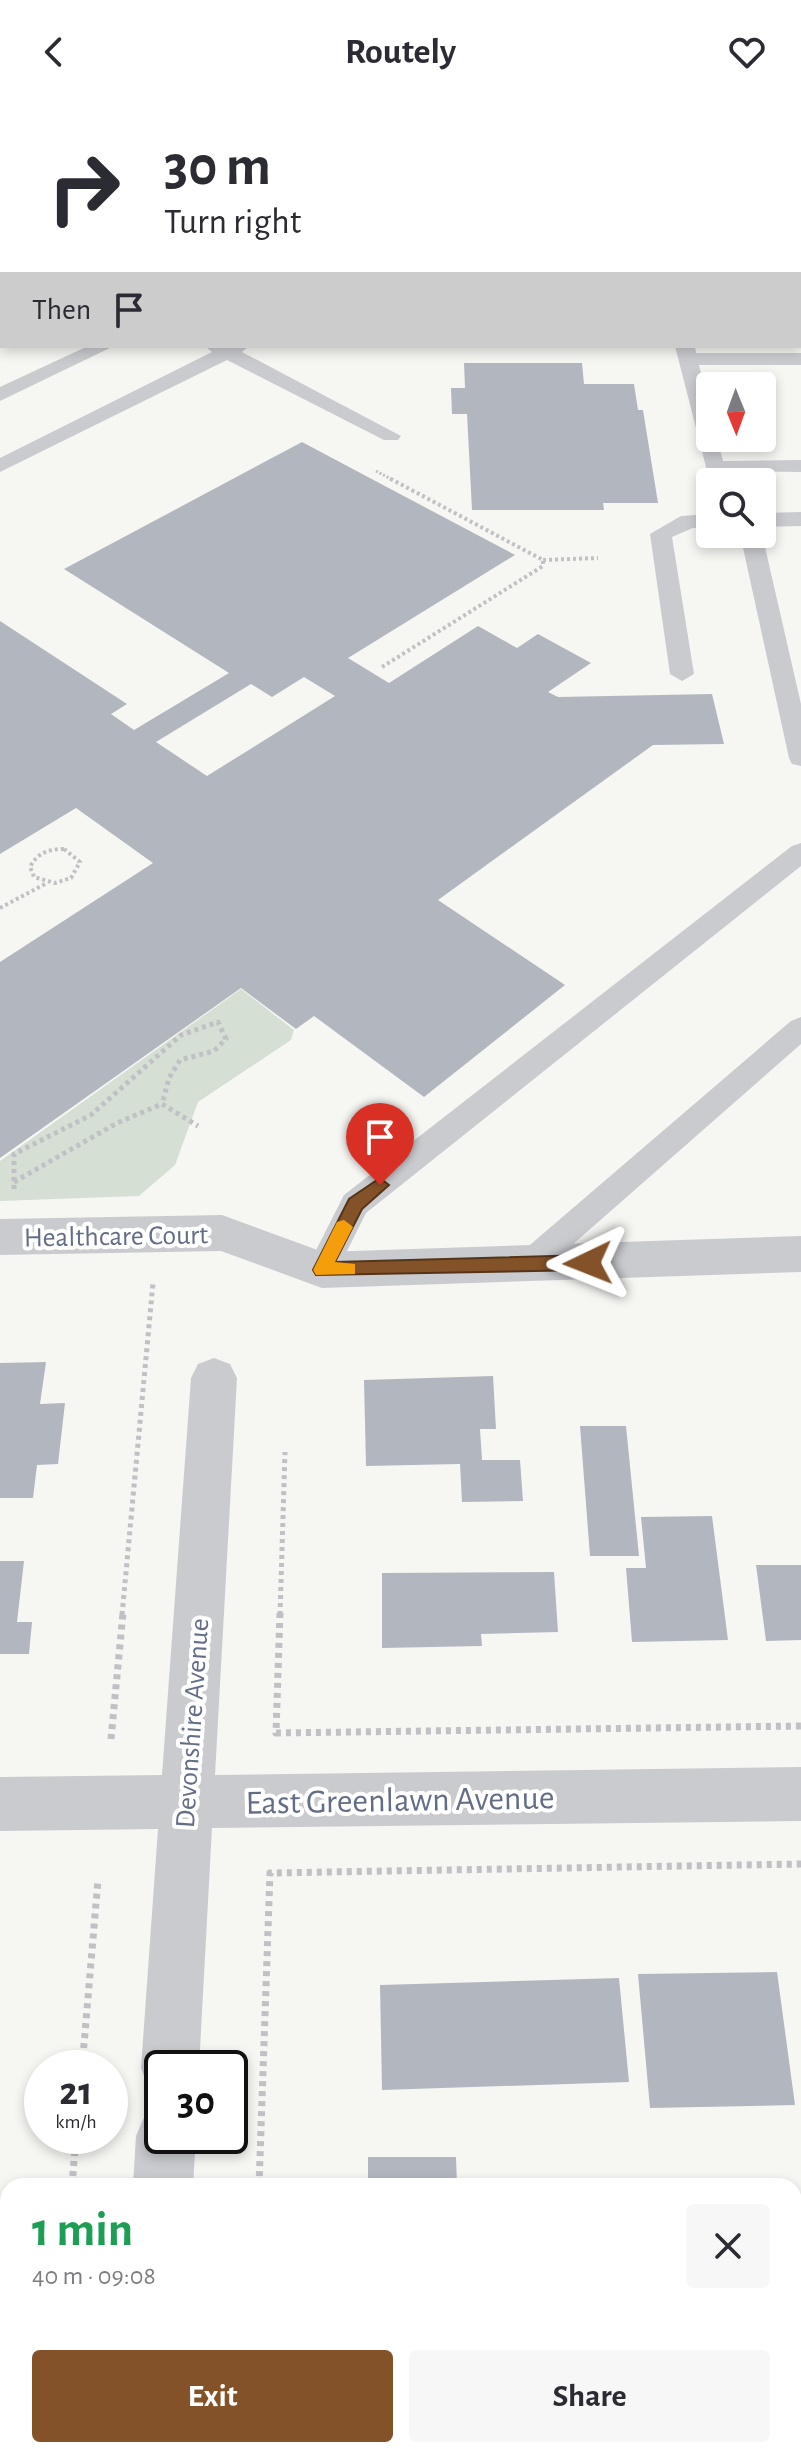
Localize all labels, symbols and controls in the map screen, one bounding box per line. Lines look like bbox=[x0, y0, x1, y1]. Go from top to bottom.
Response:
icon: back bbox=[32, 30, 76, 74]
icon: heart bbox=[725, 30, 769, 74]
text: Routely bbox=[345, 34, 456, 70]
icon: right bbox=[32, 136, 136, 240]
text: 30 m bbox=[164, 139, 271, 195]
text: Turn right bbox=[164, 204, 301, 240]
icon: arrive bbox=[107, 288, 151, 332]
text: Then bbox=[32, 295, 91, 325]
north arrow bbox=[696, 372, 776, 452]
map controls bbox=[696, 372, 776, 548]
button: search bbox=[696, 468, 776, 548]
pin bbox=[346, 1103, 414, 1185]
icon: arrive bbox=[358, 1115, 402, 1159]
street label: Healthcare Court bbox=[24, 1221, 208, 1253]
position arrow bbox=[546, 1221, 630, 1305]
street label: Devonshire Avenue bbox=[172, 1617, 214, 1829]
street label: East Greenlawn Avenue bbox=[245, 1781, 555, 1821]
speed limit sign: 30 bbox=[144, 2050, 248, 2154]
text: 21 bbox=[59, 2072, 93, 2112]
text: km/h bbox=[55, 2112, 97, 2132]
button: close bbox=[686, 2204, 770, 2288]
text: 1 min bbox=[32, 2207, 133, 2255]
text: 40 m · 09:08 bbox=[32, 2263, 156, 2289]
button: Exit bbox=[32, 2350, 393, 2442]
button: Share bbox=[409, 2350, 770, 2442]

